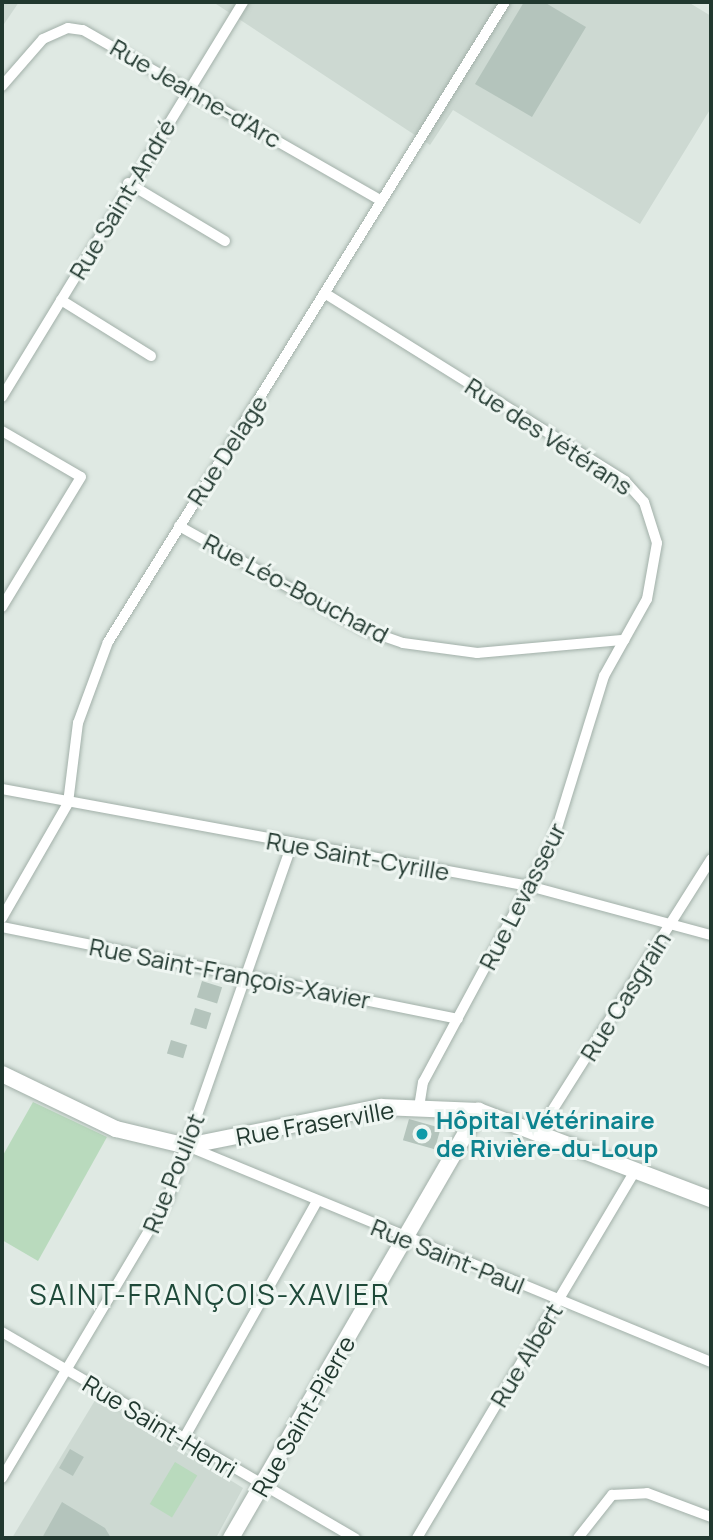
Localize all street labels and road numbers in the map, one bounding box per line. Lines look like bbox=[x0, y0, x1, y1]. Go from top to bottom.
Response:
street label: Rue Jeanne-d'Arc bbox=[106, 32, 286, 154]
street label: Rue Saint-André bbox=[63, 114, 181, 284]
street label: Rue des Vétérans bbox=[460, 371, 638, 501]
street label: Rue Delage bbox=[181, 390, 273, 510]
street label: Rue Léo-Bouchard bbox=[199, 527, 393, 649]
street label: Rue Levasseur bbox=[473, 818, 571, 974]
street label: Rue Saint-Cyrille bbox=[264, 826, 452, 886]
street label: Rue Casgrain bbox=[574, 926, 676, 1066]
street label: Rue Saint-François-Xavier bbox=[87, 932, 373, 1014]
street label: Rue Fraserville bbox=[234, 1095, 396, 1151]
street label: Rue Pouliot bbox=[136, 1109, 210, 1237]
street label: Rue Saint-Paul bbox=[367, 1212, 529, 1300]
street label: Rue Albert bbox=[484, 1298, 568, 1412]
street label: Rue Saint-Pierre bbox=[245, 1330, 361, 1502]
street label: Rue Saint-Henri bbox=[78, 1369, 242, 1483]

